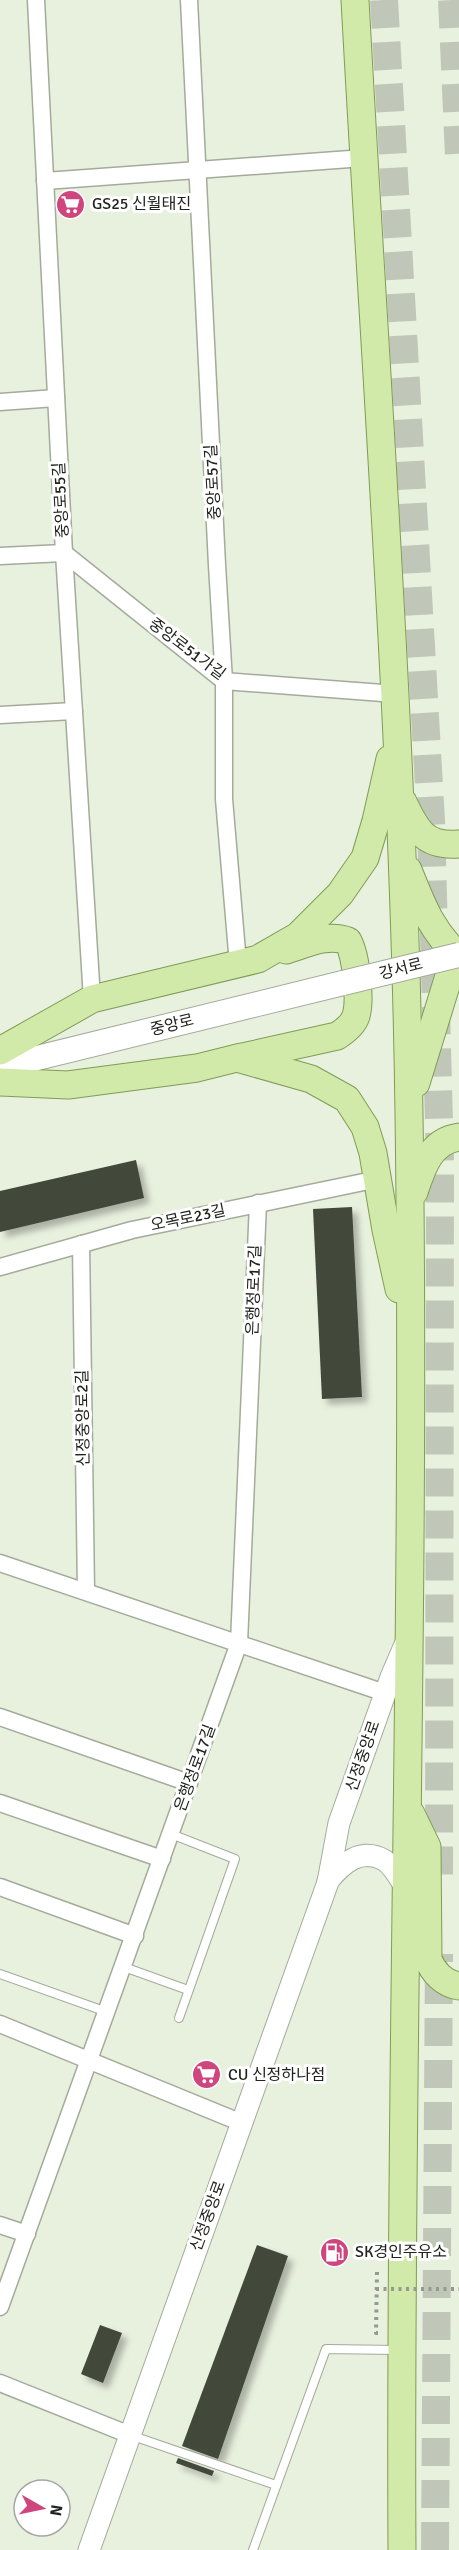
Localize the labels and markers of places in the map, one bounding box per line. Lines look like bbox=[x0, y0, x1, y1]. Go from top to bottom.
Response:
supermarket icon: GS25 신월태진 bbox=[55, 188, 87, 220]
place label: GS25 신월태진 bbox=[92, 194, 191, 214]
supermarket icon: CU 신정하나점 bbox=[191, 2059, 223, 2091]
place label: CU 신정하나점 bbox=[228, 2065, 325, 2085]
fuel station icon: SK경인주유소 bbox=[318, 2236, 350, 2268]
place label: SK경인주유소 bbox=[355, 2242, 447, 2262]

